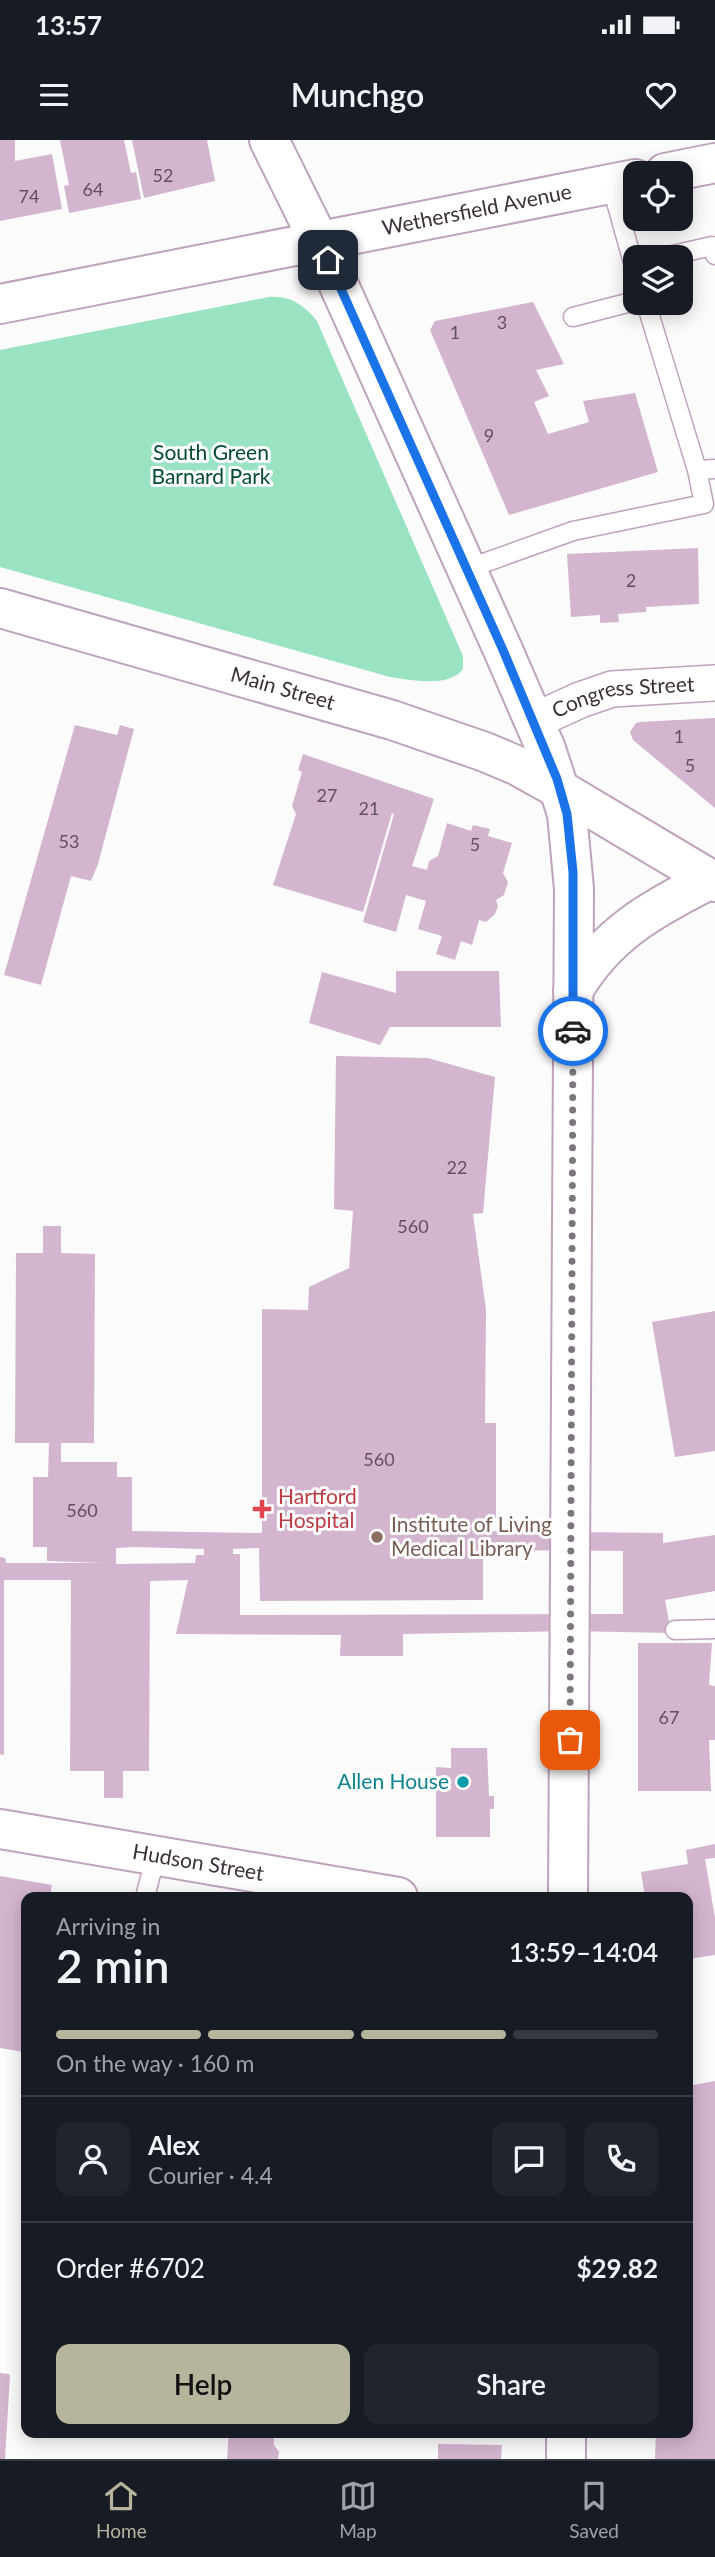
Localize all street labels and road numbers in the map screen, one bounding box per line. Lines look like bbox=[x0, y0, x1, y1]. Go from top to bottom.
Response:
street label: Wethersfield Avenue bbox=[380, 178, 574, 240]
street label: Main Street bbox=[228, 661, 338, 714]
street label: Congress Street bbox=[547, 670, 695, 722]
street label: Hudson Street bbox=[131, 1838, 266, 1885]

